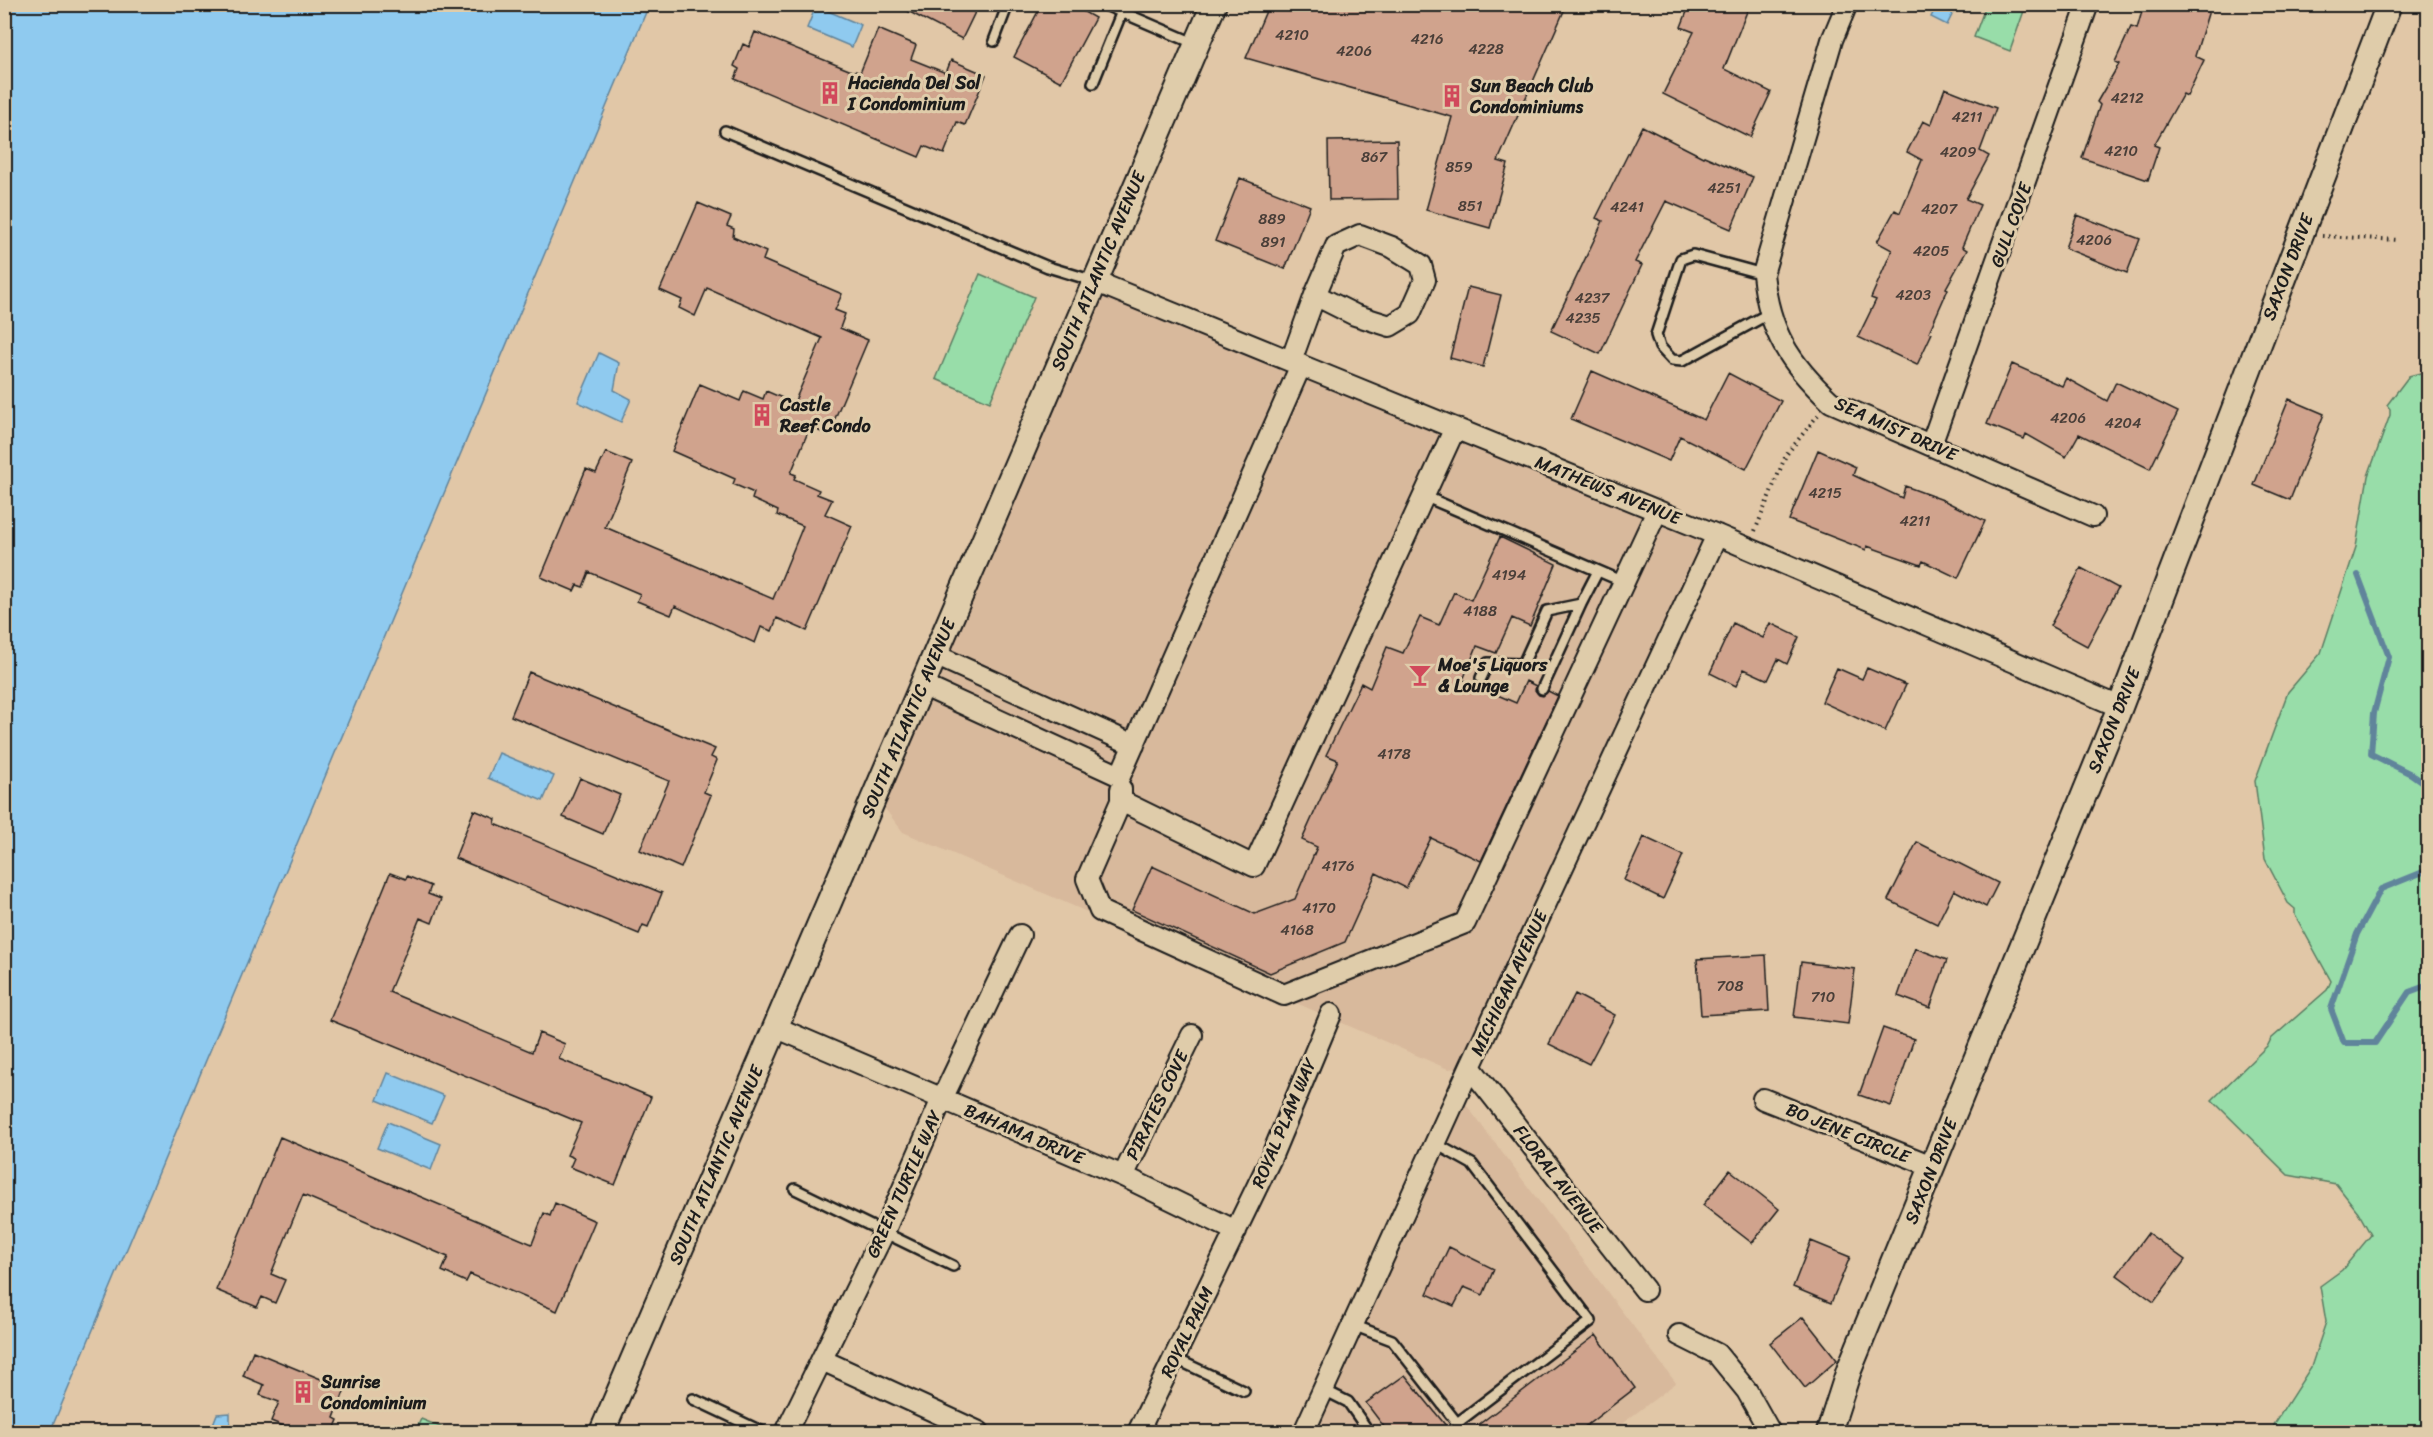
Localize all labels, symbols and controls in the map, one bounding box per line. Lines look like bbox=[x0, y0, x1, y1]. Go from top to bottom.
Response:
house number: 4210 bbox=[1275, 22, 1309, 48]
house number: 4216 bbox=[1411, 26, 1444, 52]
house number: 4228 bbox=[1468, 36, 1504, 62]
house number: 4206 bbox=[1336, 38, 1372, 64]
place label: Hacienda Del Sol I Condominium bbox=[847, 67, 981, 120]
place label: Sun Beach Club Condominiums bbox=[1469, 70, 1594, 123]
building icon: Hacienda Del Sol I Condominium bbox=[817, 80, 843, 106]
building icon: Sun Beach Club Condominiums bbox=[1439, 83, 1465, 109]
house number: 4212 bbox=[2110, 85, 2144, 111]
house number: 4211 bbox=[1952, 104, 1982, 130]
house number: 4210 bbox=[2104, 138, 2138, 164]
house number: 4209 bbox=[1940, 139, 1976, 165]
house number: 867 bbox=[1361, 144, 1388, 170]
house number: 859 bbox=[1445, 154, 1473, 180]
street label: SOUTH ATLANTIC AVENUE bbox=[1041, 165, 1155, 376]
house number: 4251 bbox=[1707, 175, 1741, 201]
street label: GULL COVE bbox=[1981, 177, 2041, 272]
house number: 851 bbox=[1458, 193, 1482, 219]
house number: 4241 bbox=[1610, 194, 1644, 220]
house number: 4207 bbox=[1921, 196, 1958, 222]
house number: 889 bbox=[1258, 206, 1286, 232]
street label: SAXON DRIVE bbox=[2253, 208, 2323, 325]
house number: 4206 bbox=[2076, 227, 2112, 253]
house number: 891 bbox=[1261, 229, 1285, 255]
house number: 4205 bbox=[1913, 238, 1949, 264]
house number: 4203 bbox=[1895, 282, 1931, 308]
house number: 4237 bbox=[1575, 285, 1611, 311]
house number: 4235 bbox=[1565, 305, 1601, 331]
street label: SEA MIST DRIVE bbox=[1829, 387, 1964, 471]
place label: Castle Reef Condo bbox=[779, 389, 871, 442]
building icon: Castle Reef Condo bbox=[749, 402, 775, 428]
house number: 4206 bbox=[2050, 405, 2086, 431]
house number: 4204 bbox=[2105, 410, 2141, 436]
street label: MATHEWS AVENUE bbox=[1530, 446, 1687, 534]
house number: 4215 bbox=[1808, 480, 1842, 506]
house number: 4211 bbox=[1900, 508, 1930, 534]
house number: 4194 bbox=[1492, 562, 1526, 588]
house number: 4188 bbox=[1463, 598, 1497, 624]
street label: SOUTH ATLANTIC AVENUE bbox=[851, 612, 965, 823]
place label: Moe's Liquors & Lounge bbox=[1437, 649, 1548, 702]
street label: SAXON DRIVE bbox=[2078, 661, 2150, 778]
bar icon: Moe's Liquors & Lounge bbox=[1407, 662, 1433, 688]
house number: 4178 bbox=[1377, 741, 1411, 767]
house number: 4176 bbox=[1322, 853, 1354, 879]
house number: 4170 bbox=[1302, 895, 1336, 921]
street label: MICHIGAN AVENUE bbox=[1461, 904, 1557, 1061]
house number: 4168 bbox=[1280, 917, 1314, 943]
house number: 708 bbox=[1716, 973, 1744, 999]
house number: 710 bbox=[1811, 984, 1835, 1010]
street label: PIRATES COVE bbox=[1116, 1044, 1198, 1166]
street label: ROYAL PLAM WAY bbox=[1242, 1052, 1326, 1193]
street label: SOUTH ATLANTIC AVENUE bbox=[659, 1059, 773, 1270]
street label: BO JENE CIRCLE bbox=[1781, 1093, 1916, 1173]
street label: BAHAMA DRIVE bbox=[959, 1094, 1090, 1174]
street label: GREEN TURTLE WAY bbox=[857, 1104, 951, 1263]
street label: SAXON DRIVE bbox=[1895, 1112, 1967, 1229]
street label: FLORAL AVENUE bbox=[1505, 1117, 1612, 1242]
street label: ROYAL PALM bbox=[1151, 1281, 1223, 1383]
place label: Sunrise Condominium bbox=[320, 1366, 427, 1419]
building icon: Sunrise Condominium bbox=[290, 1379, 316, 1405]

